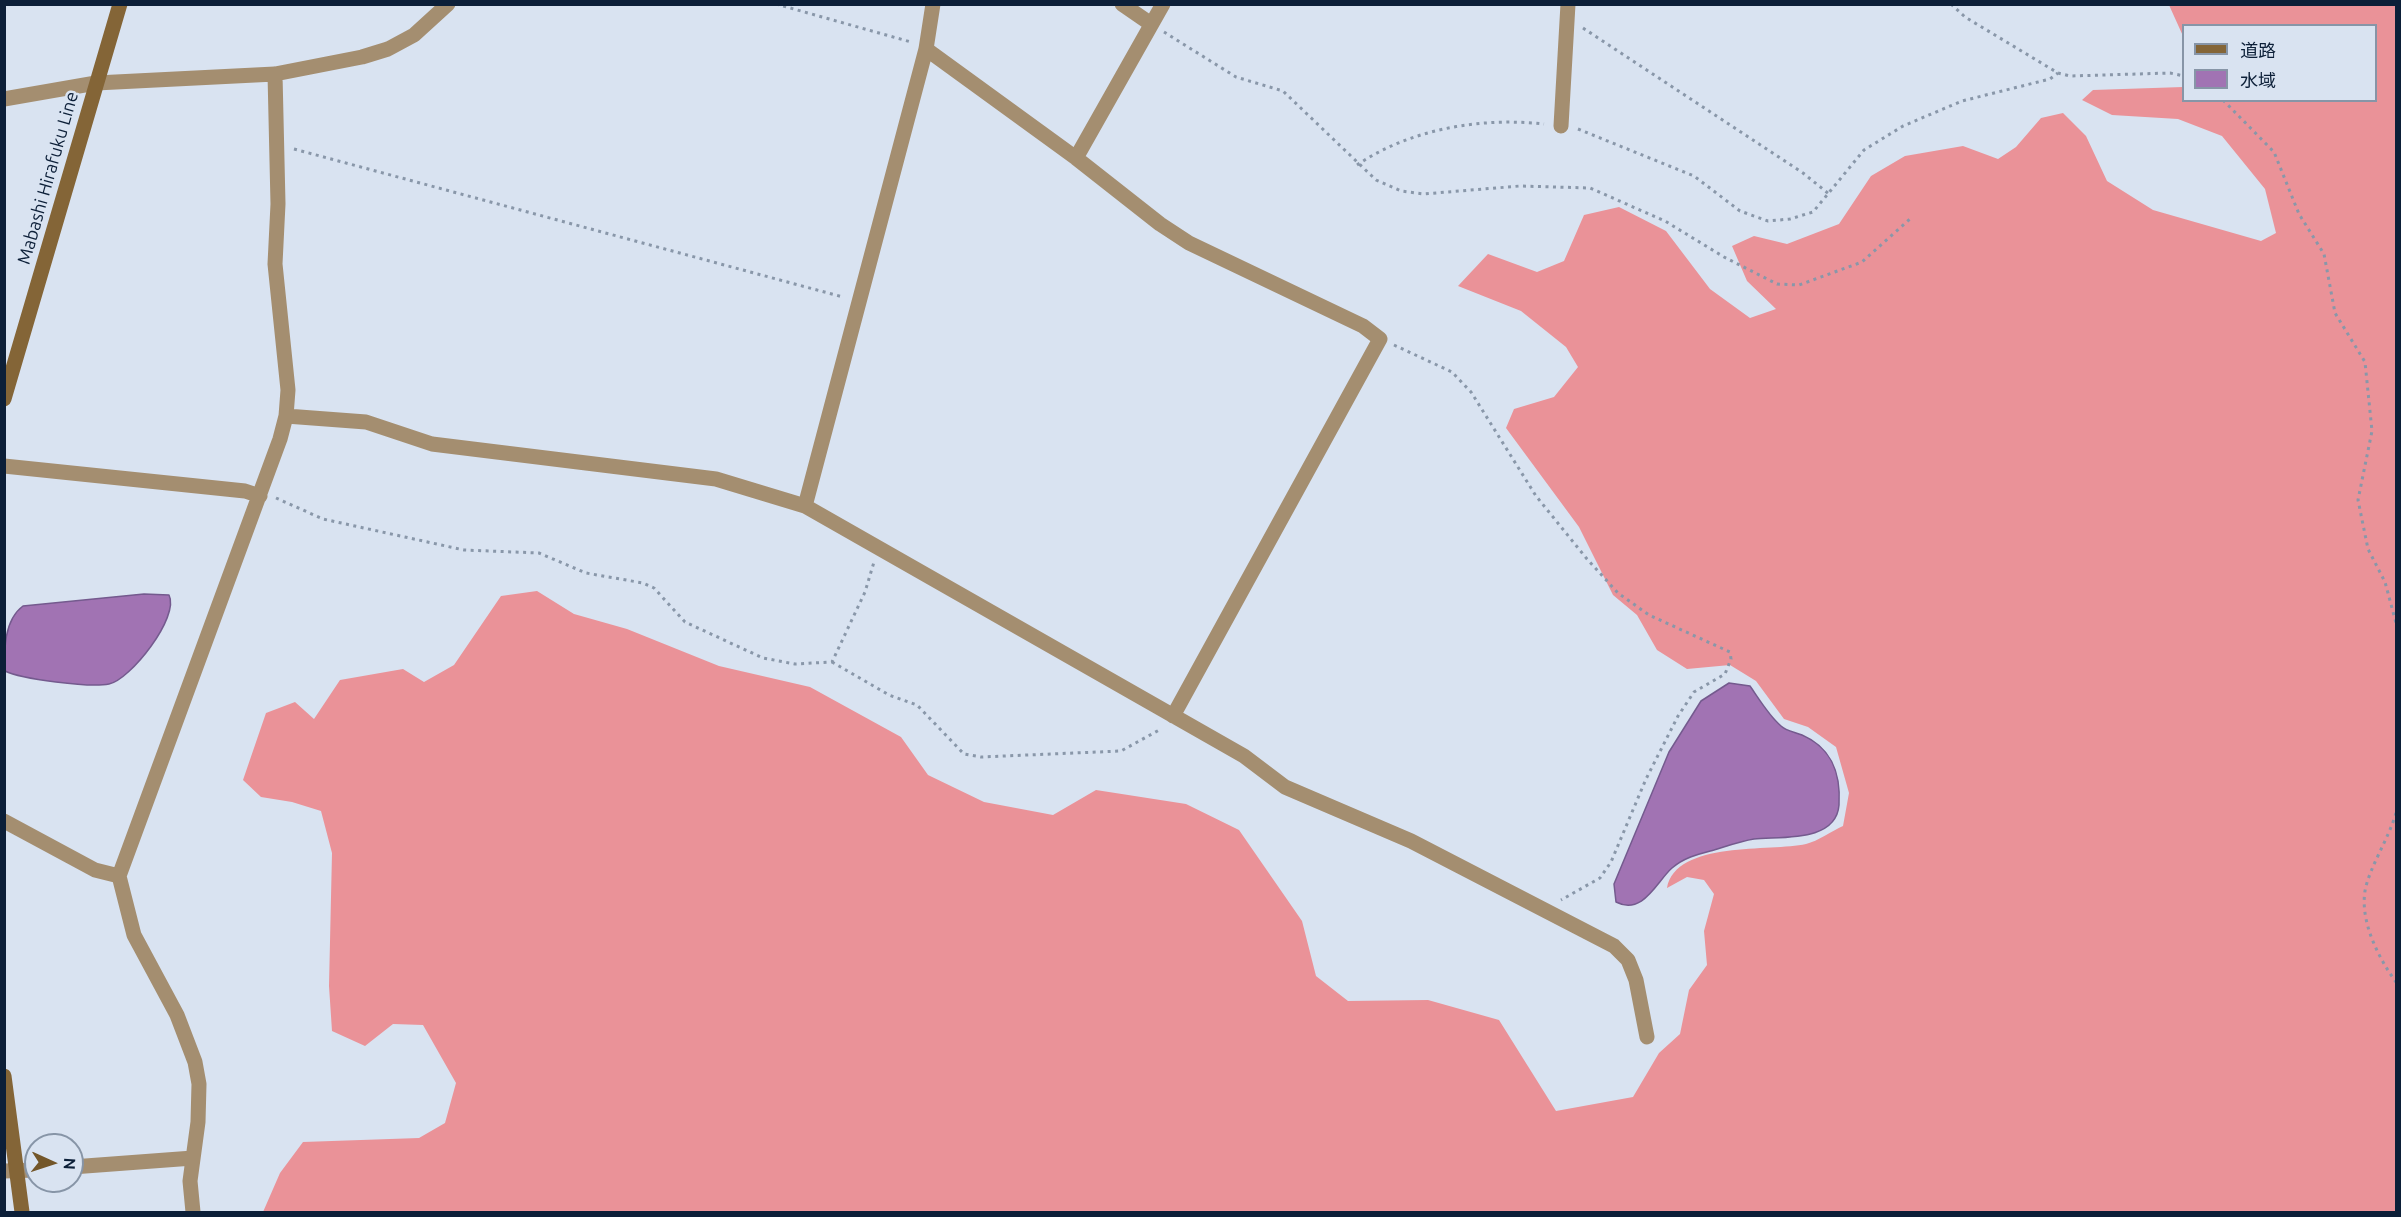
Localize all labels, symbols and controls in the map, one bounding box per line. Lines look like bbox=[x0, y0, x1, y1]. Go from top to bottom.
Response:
legend bbox=[2182, 24, 2377, 102]
text: 道路 bbox=[2240, 40, 2276, 60]
text: 水域 bbox=[2240, 70, 2276, 90]
street label: Mabashi Hirafuku Line bbox=[13, 89, 83, 267]
north arrow bbox=[24, 1133, 84, 1193]
text: N bbox=[61, 1157, 79, 1170]

